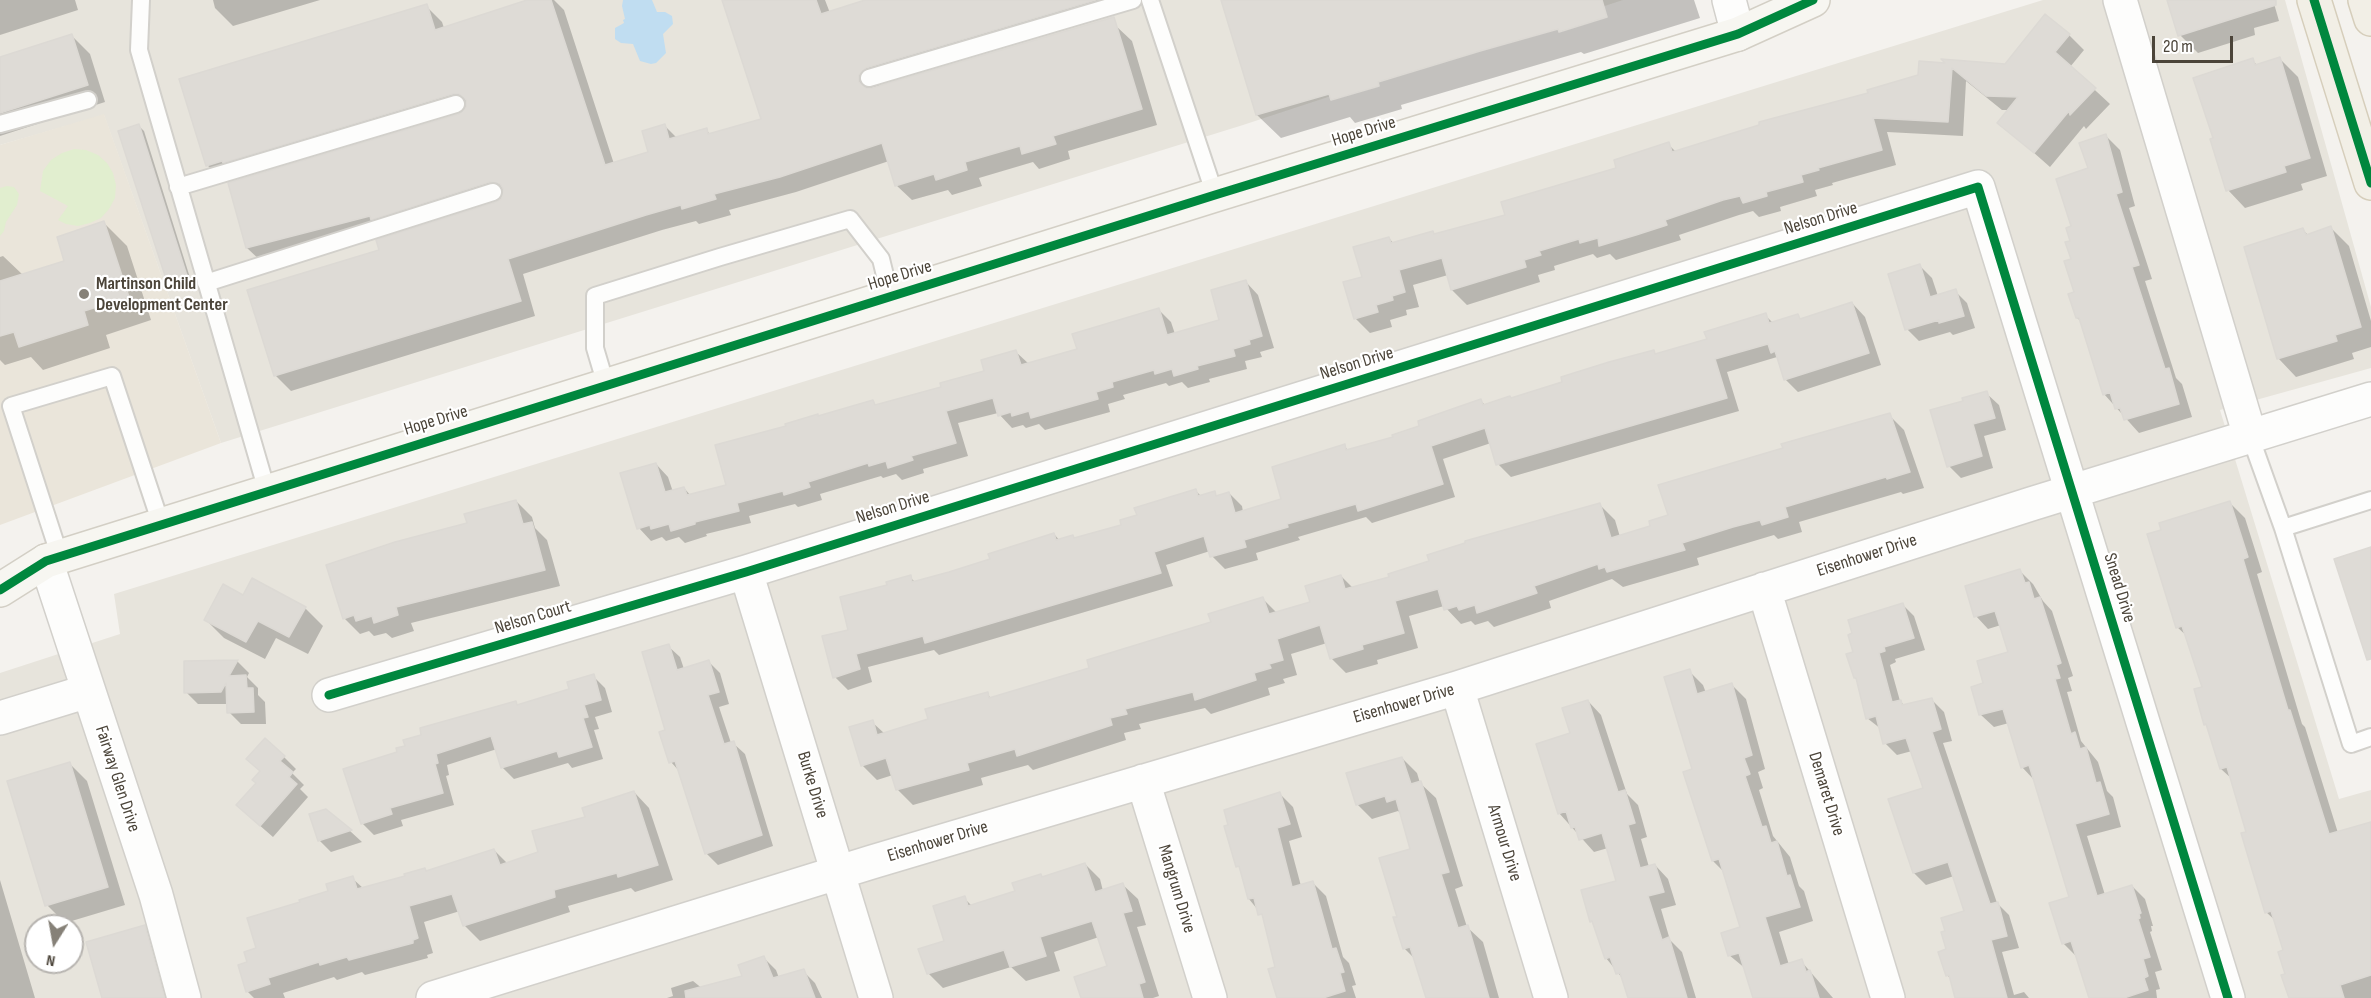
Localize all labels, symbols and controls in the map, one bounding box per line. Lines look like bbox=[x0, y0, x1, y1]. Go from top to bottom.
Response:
scale bar bbox=[2155, 24, 2236, 62]
text: 20 m bbox=[2163, 36, 2193, 57]
street label: Hope Drive bbox=[1329, 112, 1399, 152]
street label: Nelson Drive bbox=[1782, 198, 1860, 240]
street label: Hope Drive bbox=[865, 256, 935, 296]
place label: Martinson Child Development Center bbox=[96, 273, 228, 316]
marker: Martinson Child Development Center bbox=[77, 287, 91, 301]
street label: Nelson Drive bbox=[1318, 343, 1396, 385]
street label: Hope Drive bbox=[401, 401, 471, 441]
street label: Nelson Drive bbox=[854, 487, 932, 529]
street label: Eisenhower Drive bbox=[1814, 530, 1920, 582]
street label: Snead Drive bbox=[2098, 551, 2140, 625]
street label: Nelson Court bbox=[492, 596, 574, 640]
street label: Eisenhower Drive bbox=[1351, 679, 1457, 729]
street label: Fairway Glen Drive bbox=[90, 723, 144, 835]
street label: Burke Drive bbox=[792, 749, 832, 821]
street label: Demaret Drive bbox=[1803, 750, 1849, 838]
street label: Armour Drive bbox=[1482, 802, 1526, 884]
street label: Eisenhower Drive bbox=[885, 816, 991, 868]
street label: Mangrum Drive bbox=[1152, 842, 1200, 936]
north arrow bbox=[24, 914, 84, 974]
text: N bbox=[45, 950, 57, 970]

